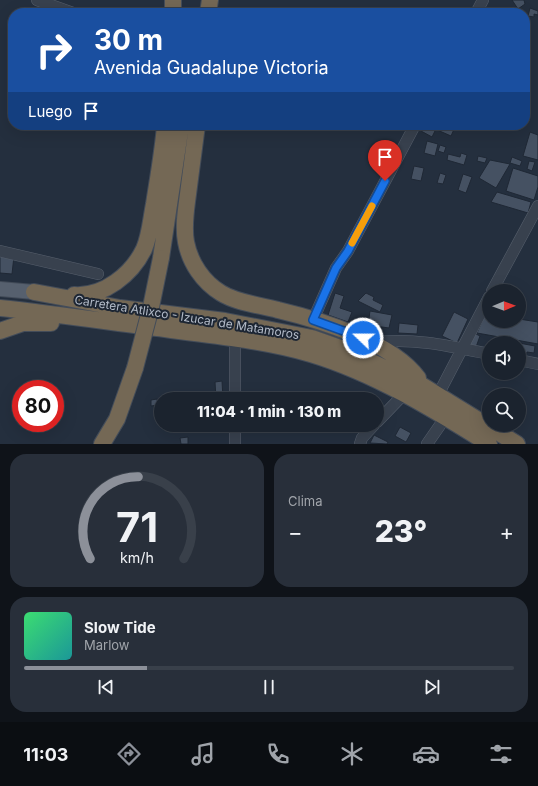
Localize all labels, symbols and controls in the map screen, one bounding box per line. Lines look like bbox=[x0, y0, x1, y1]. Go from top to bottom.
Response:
text: 30 m bbox=[94, 23, 163, 57]
icon: right bbox=[28, 24, 80, 76]
text: Avenida Guadalupe Victoria bbox=[94, 57, 329, 78]
icon: arrive bbox=[80, 100, 102, 122]
text: Luego bbox=[28, 102, 72, 121]
pin bbox=[368, 140, 402, 181]
icon: arrive bbox=[374, 146, 396, 168]
north arrow bbox=[482, 284, 526, 328]
map controls bbox=[482, 284, 526, 432]
street label: Carretera Atlixco - Izucar de Matamoros bbox=[73, 292, 301, 342]
position arrow bbox=[342, 317, 384, 359]
button: sound bbox=[482, 336, 526, 380]
speed limit sign: 80 bbox=[12, 380, 64, 432]
button: search bbox=[482, 388, 526, 432]
text: 11:04 · 1 min · 130 m bbox=[197, 402, 341, 421]
text: Clima bbox=[288, 493, 322, 509]
text: 71 bbox=[116, 501, 158, 551]
text: 23° bbox=[375, 513, 427, 549]
text: − bbox=[288, 519, 303, 545]
text: + bbox=[499, 519, 514, 545]
text: km/h bbox=[120, 548, 154, 565]
text: Slow Tide bbox=[84, 618, 156, 637]
text: Marlow bbox=[84, 637, 130, 653]
icon: previous bbox=[95, 676, 117, 698]
icon: pause bbox=[258, 676, 280, 698]
icon: next bbox=[421, 676, 443, 698]
icon: directions bbox=[115, 740, 143, 768]
icon: music bbox=[189, 740, 217, 768]
icon: phone bbox=[264, 740, 292, 768]
icon: climate bbox=[338, 740, 366, 768]
icon: car bbox=[412, 740, 440, 768]
icon: filters bbox=[487, 740, 515, 768]
text: 11:03 bbox=[23, 744, 68, 765]

